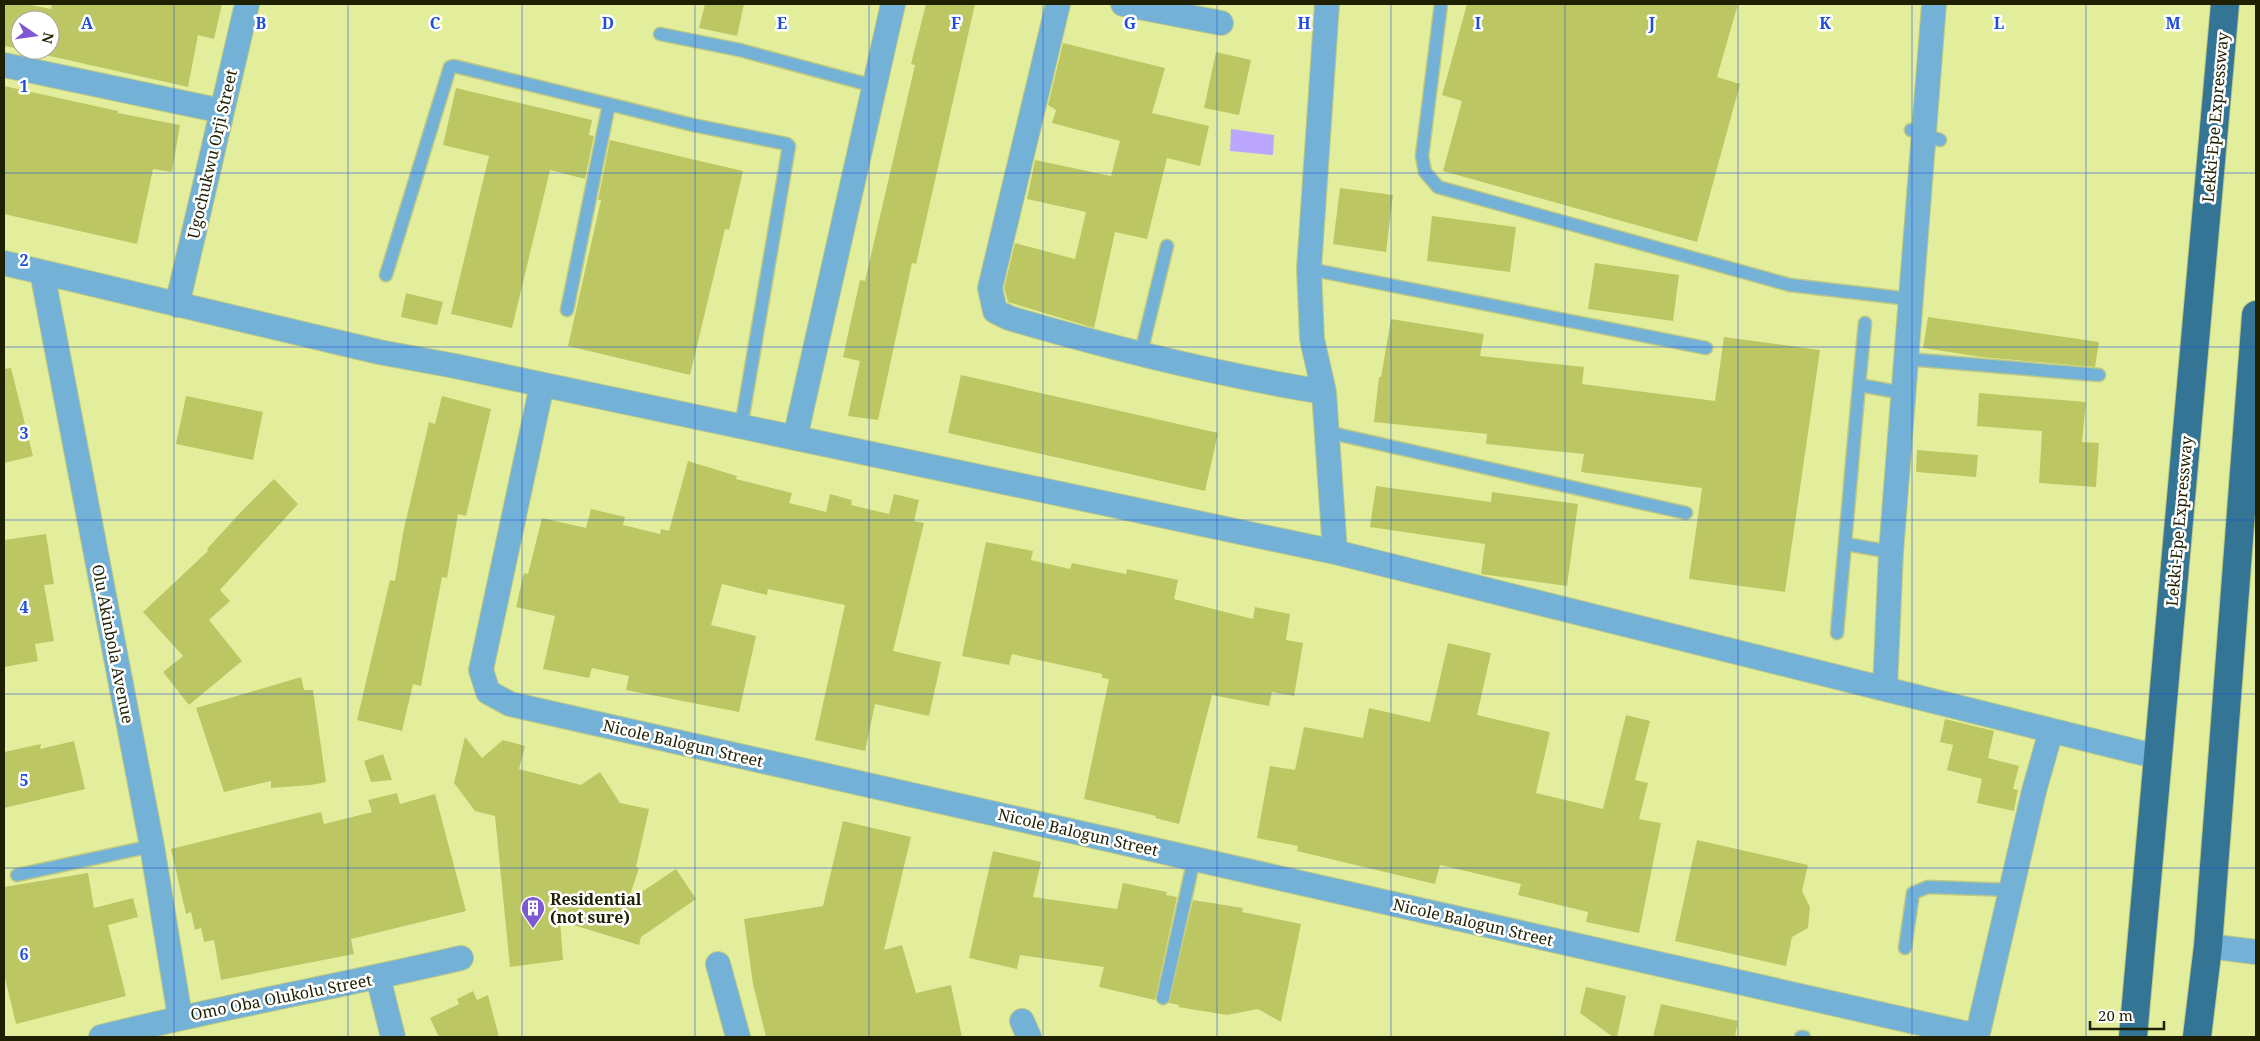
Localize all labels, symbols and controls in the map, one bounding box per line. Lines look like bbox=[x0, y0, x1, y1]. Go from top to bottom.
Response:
north arrow bbox=[10, 10, 60, 60]
text: A bbox=[81, 12, 94, 34]
text: B bbox=[256, 12, 267, 34]
text: C bbox=[430, 12, 441, 34]
text: D bbox=[602, 12, 614, 34]
text: E bbox=[777, 12, 787, 34]
text: F bbox=[951, 12, 961, 34]
text: G bbox=[1124, 12, 1136, 34]
text: H bbox=[1297, 12, 1311, 34]
text: I bbox=[1475, 12, 1481, 34]
text: J bbox=[1648, 12, 1656, 34]
text: K bbox=[1819, 12, 1831, 34]
text: L bbox=[1994, 12, 2004, 34]
text: M bbox=[2165, 12, 2181, 34]
street label: Lekki-Epe Expressway bbox=[2197, 30, 2233, 203]
text: N bbox=[38, 31, 59, 46]
street label: Ugochukwu Orji Street bbox=[182, 67, 242, 241]
text: 1 bbox=[19, 75, 29, 97]
text: 2 bbox=[19, 249, 29, 271]
text: 3 bbox=[19, 422, 29, 444]
street label: Lekki-Epe Expressway bbox=[2161, 434, 2197, 607]
street label: Olu Akinbola Avenue bbox=[87, 563, 139, 725]
text: 4 bbox=[19, 596, 29, 618]
street label: Nicole Balogun Street bbox=[601, 714, 766, 772]
text: 5 bbox=[19, 769, 29, 791]
street label: Nicole Balogun Street bbox=[996, 803, 1161, 861]
place label: Residential (not sure) bbox=[550, 888, 642, 928]
street label: Nicole Balogun Street bbox=[1391, 893, 1556, 951]
building icon: Residential (not sure) bbox=[520, 895, 546, 929]
text: 6 bbox=[19, 943, 29, 965]
street label: Omo Oba Olukolu Street bbox=[188, 969, 374, 1025]
scale bar bbox=[2090, 998, 2164, 1030]
text: 20 m bbox=[2098, 1005, 2133, 1025]

